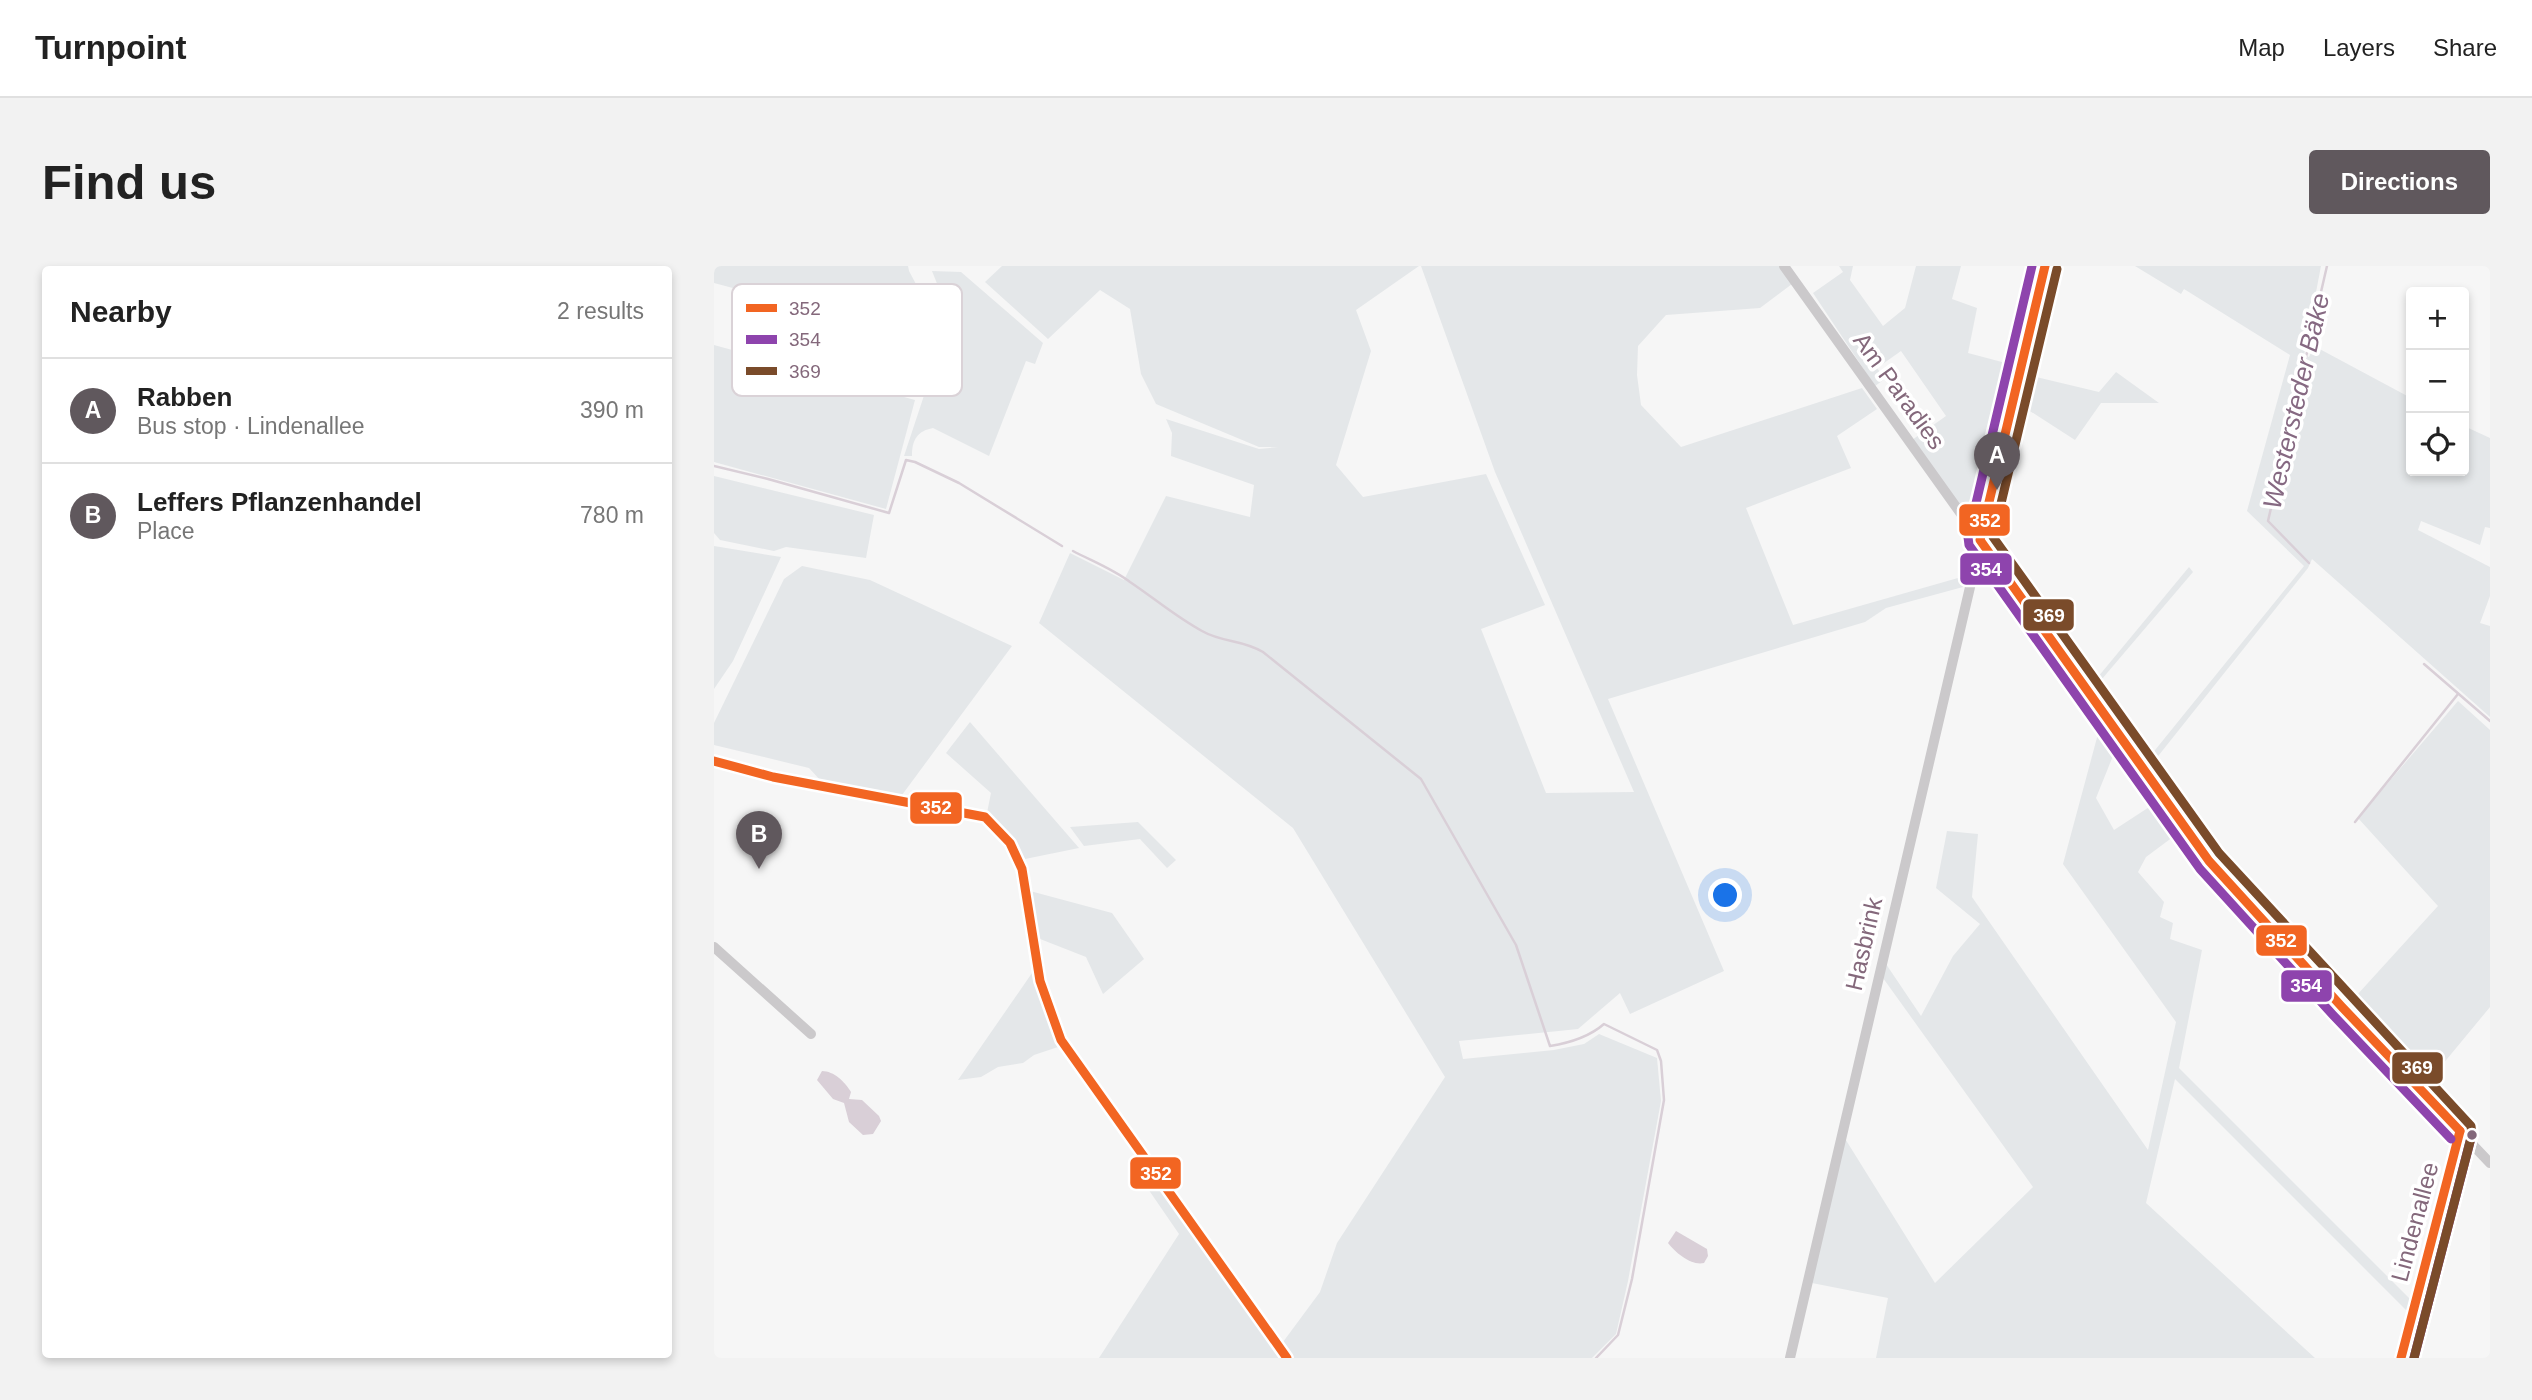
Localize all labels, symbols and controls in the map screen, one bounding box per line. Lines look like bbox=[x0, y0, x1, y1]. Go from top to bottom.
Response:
text: Turnpoint bbox=[35, 29, 187, 66]
text: Map bbox=[2238, 34, 2285, 61]
text: Layers bbox=[2323, 34, 2395, 61]
text: Share bbox=[2433, 34, 2497, 61]
button: Directions bbox=[2309, 150, 2490, 214]
text: Find us bbox=[42, 155, 216, 209]
legend bbox=[732, 284, 962, 396]
map controls bbox=[2406, 287, 2469, 476]
button: + bbox=[2406, 287, 2469, 350]
water label: Westersteder Bäke bbox=[2257, 290, 2335, 512]
text: Nearby bbox=[70, 295, 172, 328]
text: 2 results bbox=[557, 298, 644, 324]
text: 352 bbox=[789, 298, 821, 319]
street label: Am Paradies bbox=[1848, 327, 1951, 454]
text: 354 bbox=[789, 329, 821, 350]
button: − bbox=[2406, 350, 2469, 413]
text: 369 bbox=[789, 361, 821, 382]
text: Rabben bbox=[137, 382, 232, 412]
text: A bbox=[85, 397, 101, 423]
text: 390 m bbox=[580, 397, 644, 423]
text: Bus stop · Lindenallee bbox=[137, 413, 365, 439]
button: locate bbox=[2406, 413, 2469, 476]
pin: A bbox=[1974, 432, 2020, 490]
text: Leffers Pflanzenhandel bbox=[137, 487, 422, 517]
text: B bbox=[85, 502, 101, 528]
text: 780 m bbox=[580, 502, 644, 528]
line badge: 352 bbox=[1958, 503, 2011, 537]
text: 352 bbox=[1969, 510, 2001, 531]
text: Place bbox=[137, 518, 195, 544]
line badge: 354 bbox=[1959, 552, 2013, 586]
text: 354 bbox=[1970, 559, 2002, 580]
line badge: 369 bbox=[2022, 598, 2075, 632]
text: 369 bbox=[2033, 605, 2065, 626]
line badge: 352 bbox=[909, 791, 963, 825]
text: 352 bbox=[920, 797, 952, 818]
pin: B bbox=[736, 811, 782, 869]
your location bbox=[1708, 878, 1742, 912]
street label: Hasbrink bbox=[1840, 894, 1888, 993]
line badge: 352 bbox=[2255, 924, 2308, 957]
text: 352 bbox=[2265, 930, 2297, 951]
line badge: 354 bbox=[2280, 969, 2333, 1003]
text: 354 bbox=[2290, 975, 2322, 996]
line badge: 369 bbox=[2391, 1051, 2444, 1085]
text: 369 bbox=[2401, 1057, 2433, 1078]
unlabelled marker bbox=[2465, 1128, 2479, 1142]
line badge: 352 bbox=[1129, 1156, 1182, 1190]
street label: Lindenallee bbox=[2386, 1159, 2443, 1285]
text: 352 bbox=[1140, 1163, 1172, 1184]

